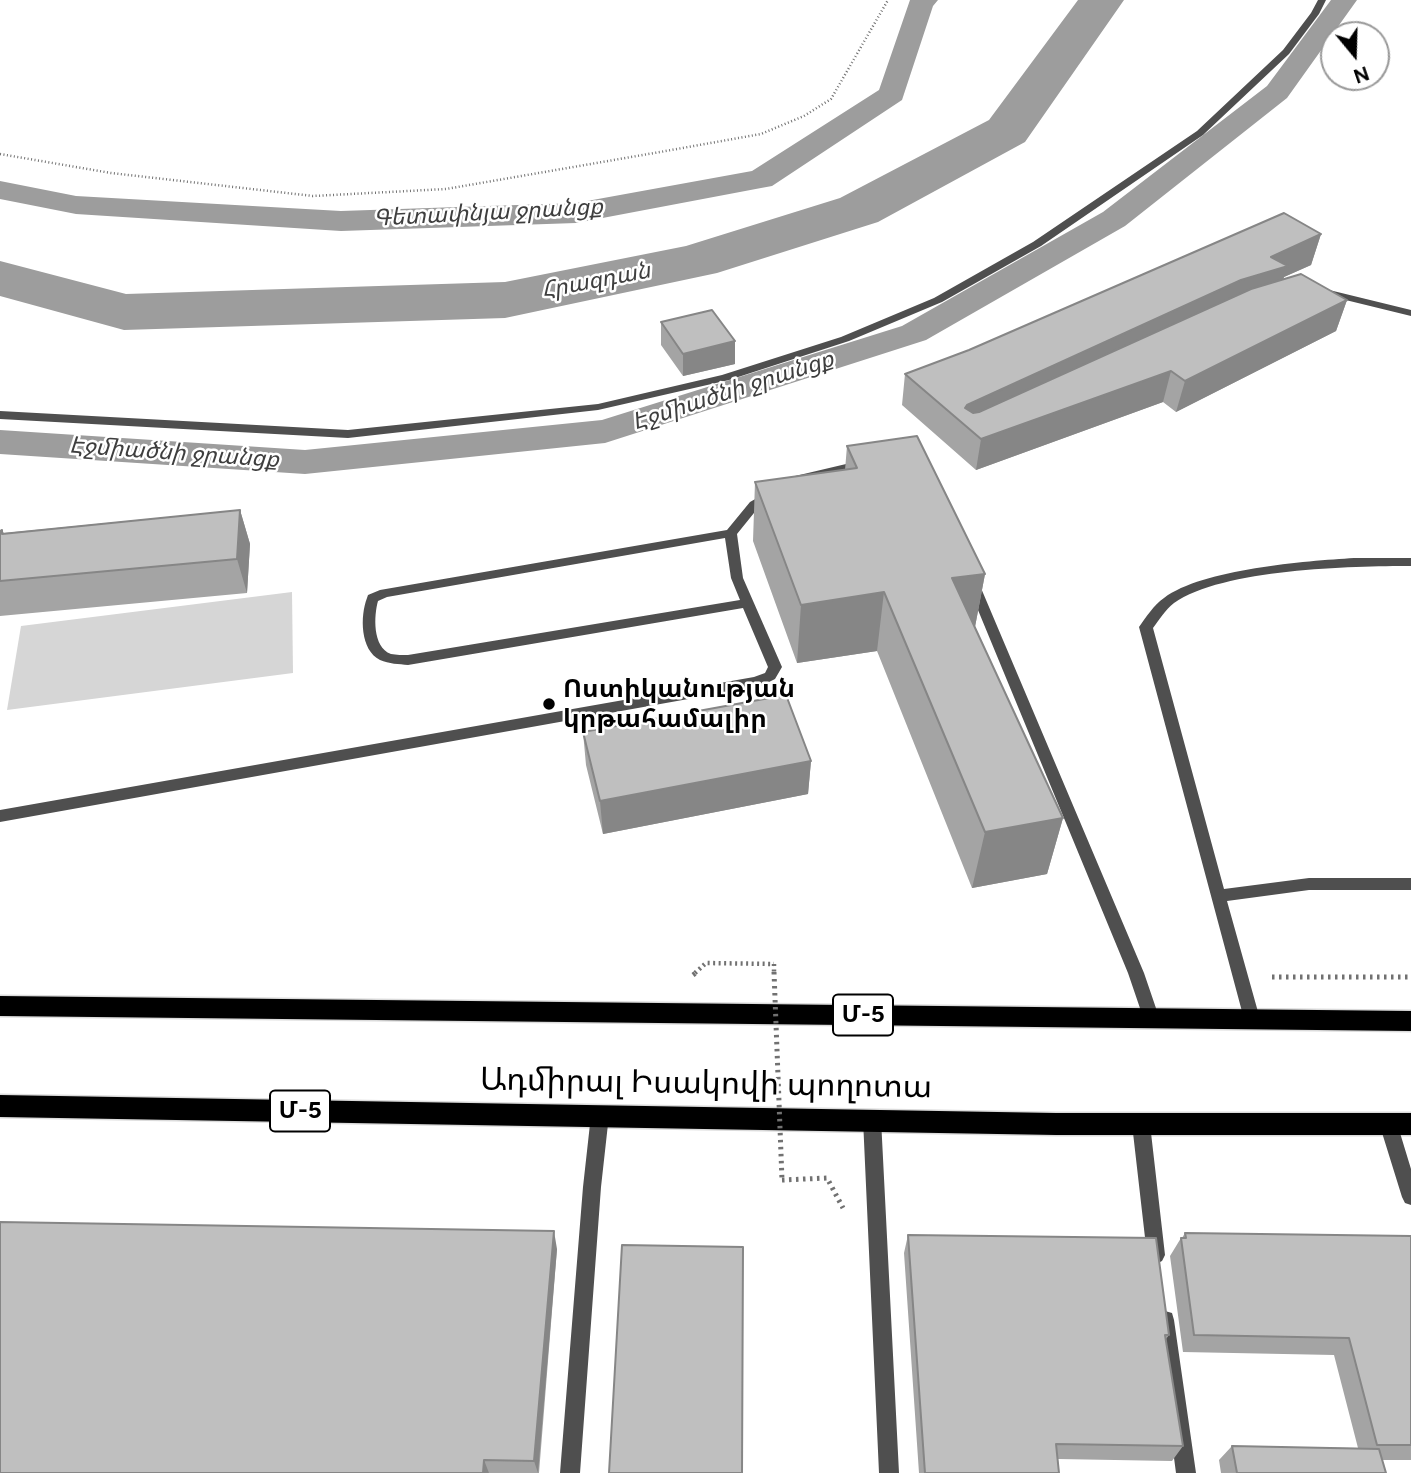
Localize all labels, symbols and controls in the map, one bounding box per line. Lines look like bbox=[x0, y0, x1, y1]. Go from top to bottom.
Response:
north arrow bbox=[1320, 21, 1390, 91]
text: N bbox=[1351, 61, 1372, 88]
water label: Գետափնյա ջրանցք bbox=[372, 193, 604, 233]
water label: Հրազդան bbox=[539, 257, 653, 305]
water label: Էջմիածնի ջրանցք bbox=[629, 345, 837, 437]
water label: Էջմիածնի ջրանցք bbox=[68, 432, 280, 474]
place label: Ոստիկանության կրթահամալիր bbox=[563, 673, 795, 734]
marker: Ոստիկանության կրթահամալիր bbox=[541, 696, 557, 712]
road number: Մ-5 bbox=[833, 995, 893, 1036]
street label: Ադմիրալ Իսակովի պողոտա bbox=[480, 1061, 932, 1107]
road number: Մ-5 bbox=[270, 1091, 330, 1132]

